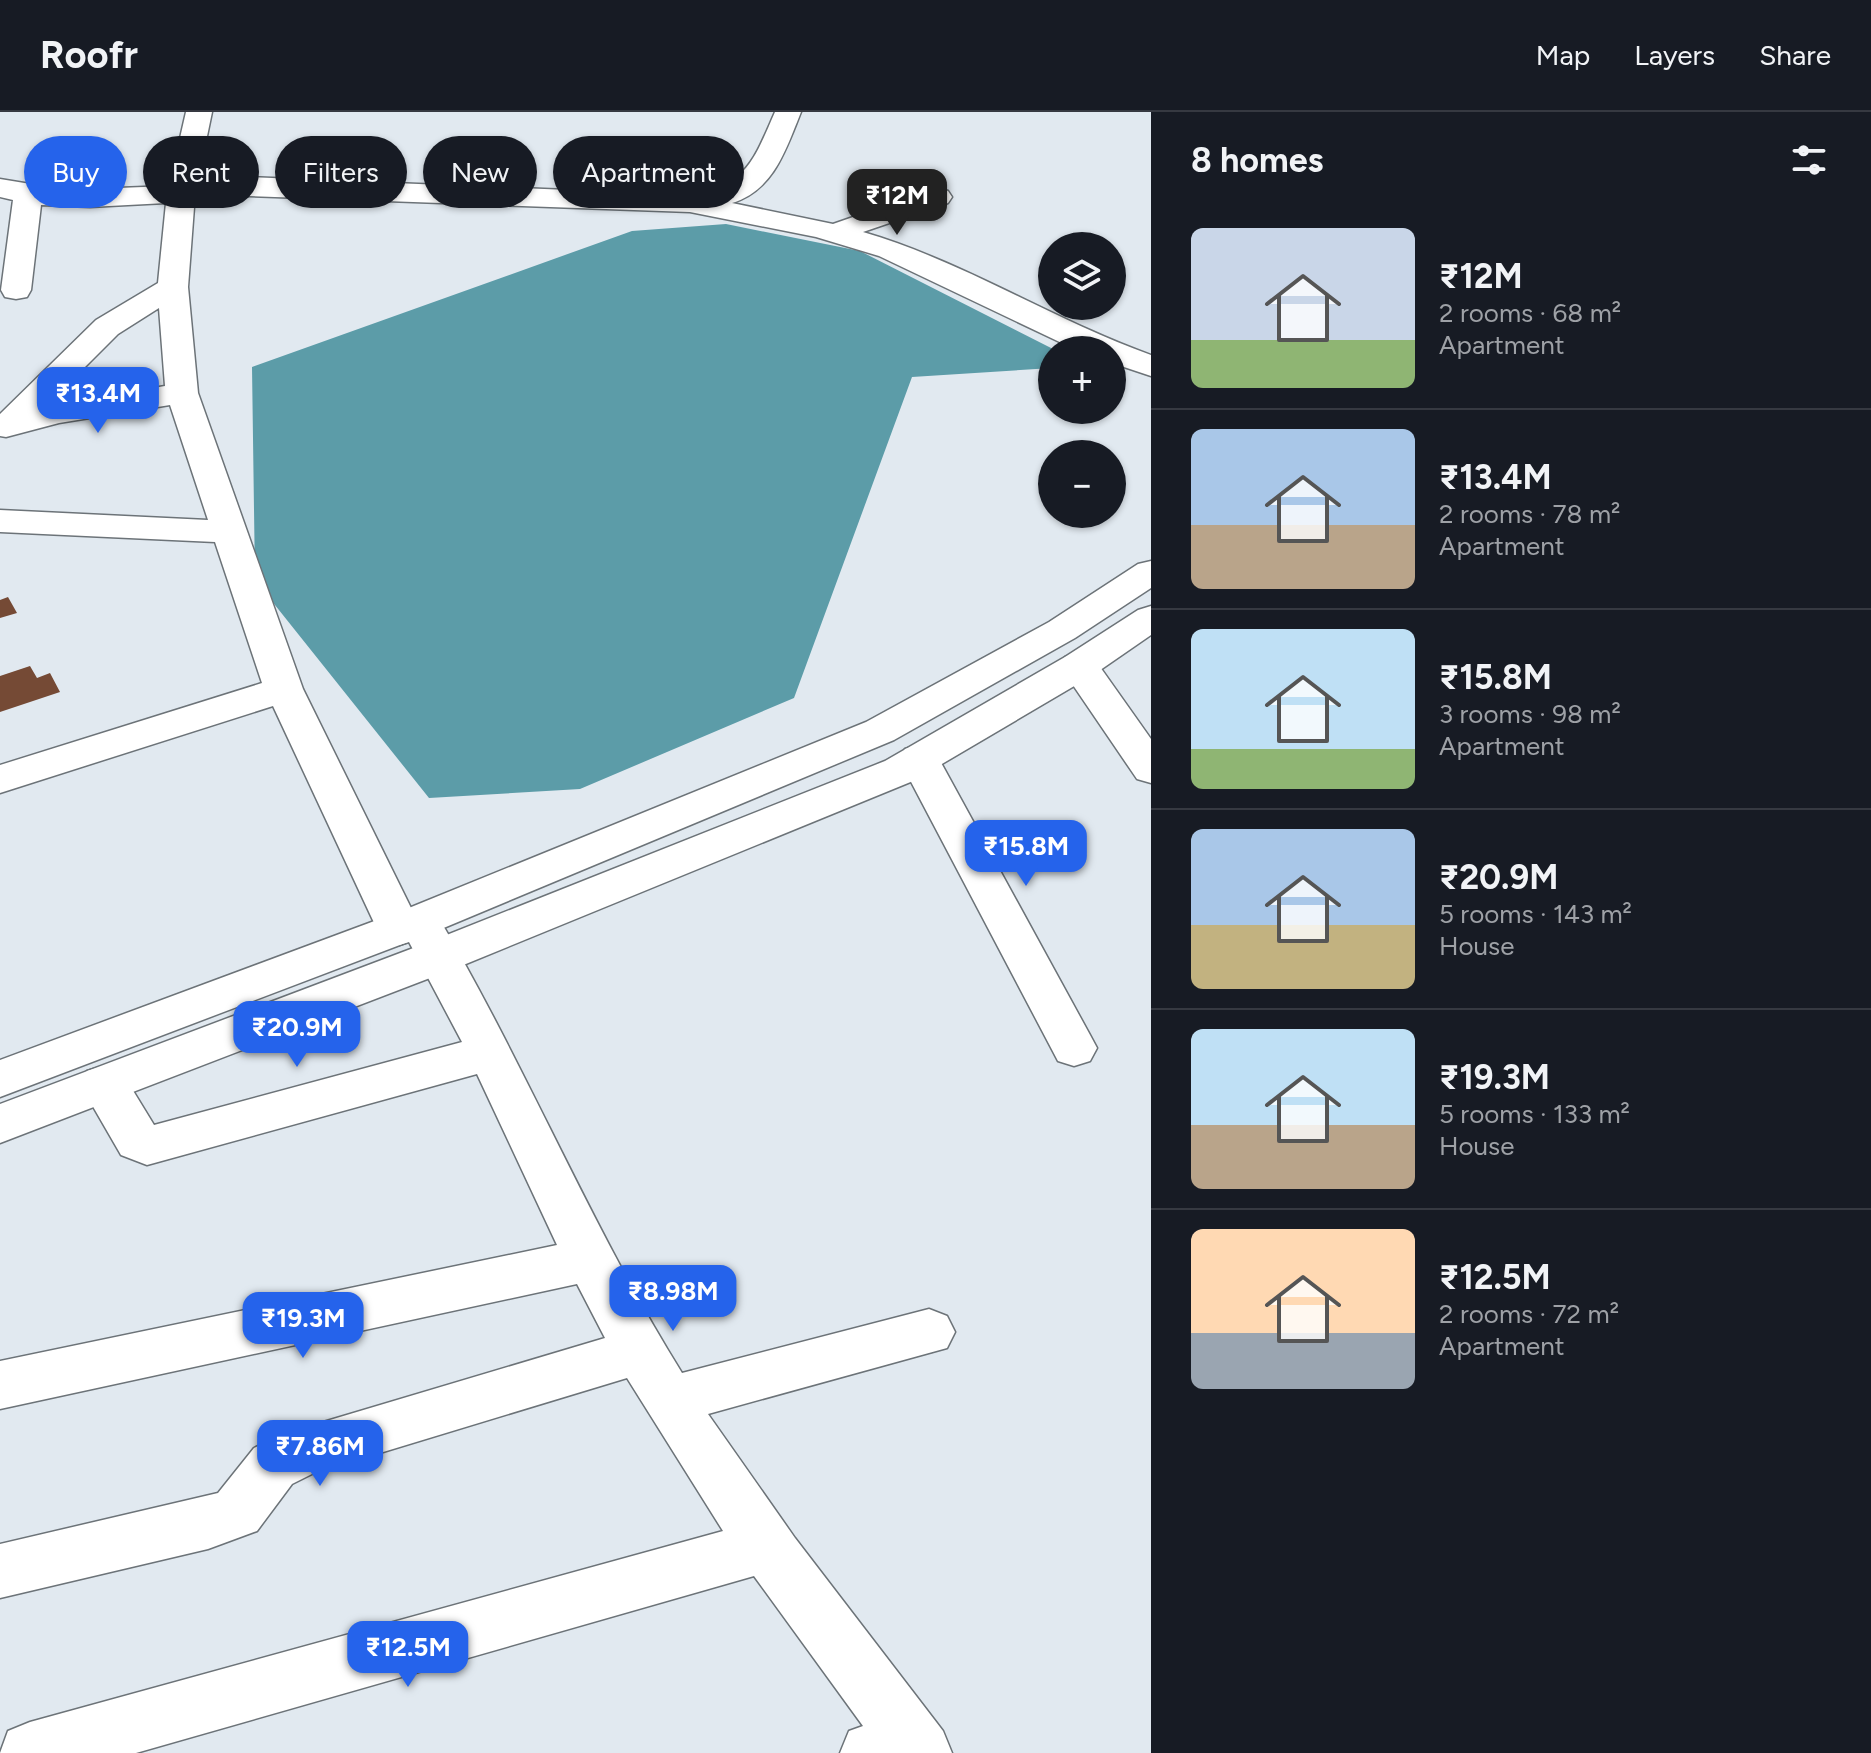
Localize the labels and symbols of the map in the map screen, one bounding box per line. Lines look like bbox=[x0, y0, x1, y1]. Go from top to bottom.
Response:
pin: ₹12M bbox=[850, 169, 944, 237]
pin: ₹13.4M bbox=[33, 367, 163, 435]
pin: ₹15.8M bbox=[961, 820, 1091, 888]
pin: ₹20.9M bbox=[232, 1001, 362, 1069]
pin: ₹8.98M bbox=[608, 1265, 738, 1333]
pin: ₹19.3M bbox=[238, 1292, 368, 1360]
pin: ₹7.86M bbox=[255, 1420, 385, 1488]
pin: ₹12.5M bbox=[343, 1621, 473, 1689]

